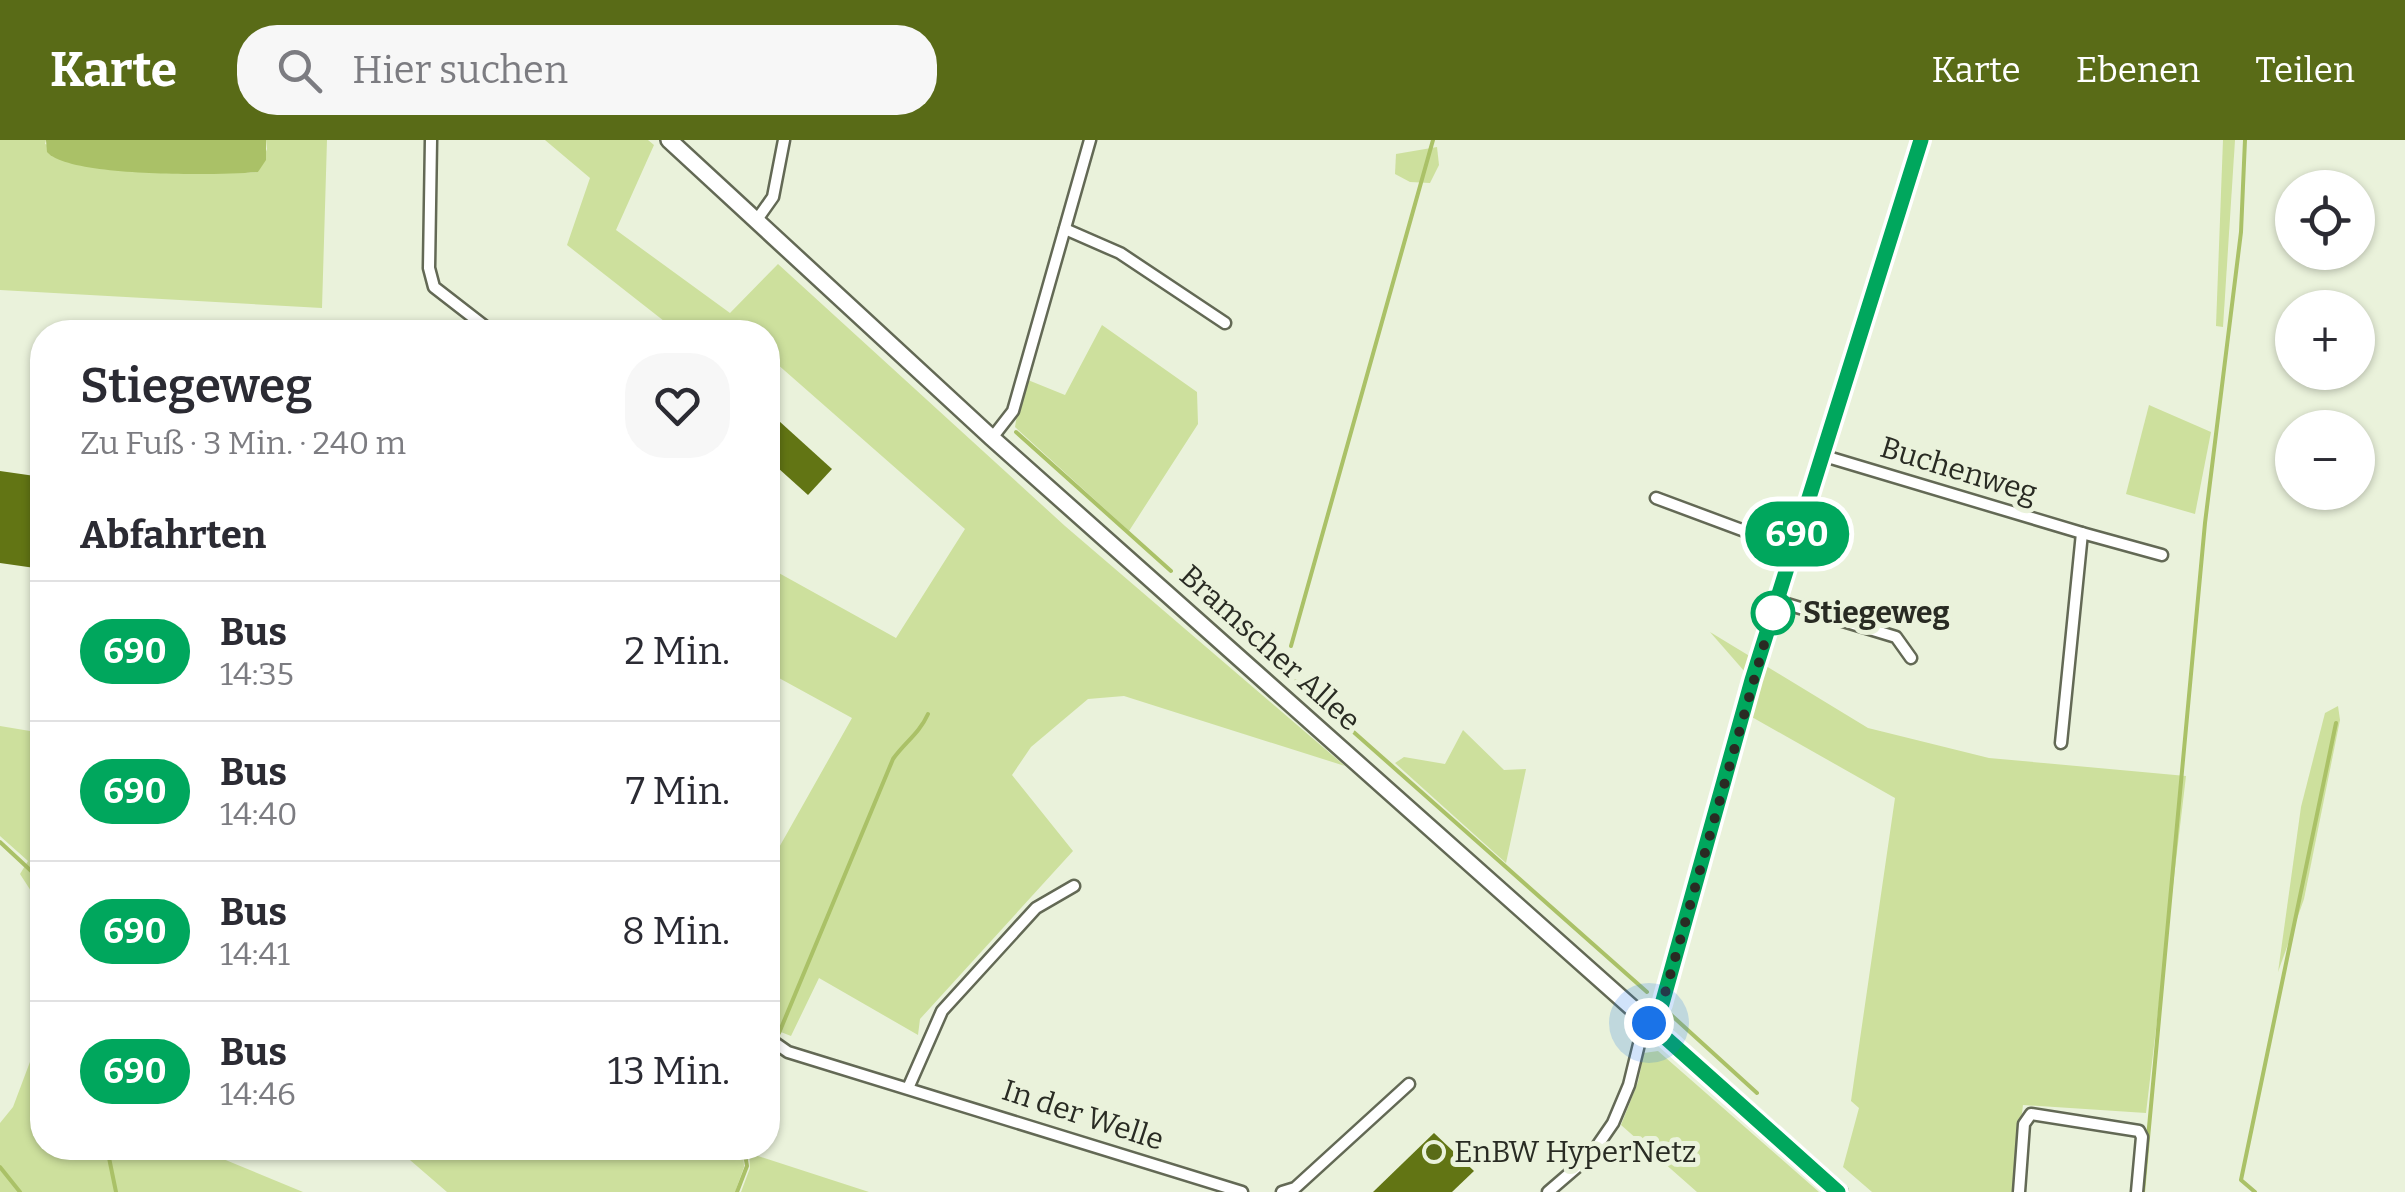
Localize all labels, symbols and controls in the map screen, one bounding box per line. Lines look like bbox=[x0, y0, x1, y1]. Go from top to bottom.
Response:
search box bbox=[237, 25, 937, 115]
text: Karte bbox=[50, 41, 177, 99]
icon: search bbox=[272, 43, 327, 98]
text: Hier suchen bbox=[352, 47, 568, 93]
text: Karte bbox=[1931, 49, 2021, 91]
text: Ebenen bbox=[2076, 49, 2200, 91]
text: Teilen bbox=[2255, 49, 2355, 91]
map controls bbox=[2275, 170, 2375, 510]
button: locate bbox=[2275, 170, 2375, 270]
button: + bbox=[2275, 290, 2375, 390]
button: heart bbox=[625, 353, 730, 458]
text: Stiegeweg bbox=[80, 357, 313, 415]
button: − bbox=[2275, 410, 2375, 510]
text: Zu Fuß · 3 Min. · 240 m bbox=[80, 424, 406, 462]
street label: Buchenweg bbox=[1876, 429, 2042, 511]
line badge: 690 bbox=[1740, 502, 1854, 566]
text: Abfahrten bbox=[80, 512, 266, 558]
text: 690 bbox=[1765, 513, 1829, 555]
street label: Bramscher Allee bbox=[1172, 557, 1368, 739]
marker: Stiegeweg bbox=[1752, 592, 1794, 634]
place label: Stiegeweg bbox=[1803, 595, 1950, 631]
text: Bus bbox=[220, 609, 287, 655]
text: 2 Min. bbox=[624, 628, 730, 674]
text: 690 bbox=[103, 630, 167, 672]
text: 14:35 bbox=[220, 655, 294, 693]
text: Bus bbox=[220, 749, 287, 795]
text: 7 Min. bbox=[626, 768, 730, 814]
text: 690 bbox=[103, 770, 167, 812]
text: 14:40 bbox=[220, 795, 298, 833]
text: Bus bbox=[220, 889, 287, 935]
text: 8 Min. bbox=[622, 908, 730, 954]
text: 690 bbox=[103, 910, 167, 952]
text: 14:41 bbox=[220, 935, 290, 973]
your location bbox=[1624, 998, 1674, 1048]
text: Bus bbox=[220, 1029, 287, 1075]
text: 13 Min. bbox=[608, 1048, 730, 1094]
text: 690 bbox=[103, 1050, 167, 1092]
street label: In der Welle bbox=[998, 1072, 1168, 1158]
text: 14:46 bbox=[220, 1075, 296, 1113]
place label: EnBW HyperNetz bbox=[1454, 1134, 1696, 1170]
marker: EnBW HyperNetz bbox=[1423, 1141, 1445, 1163]

